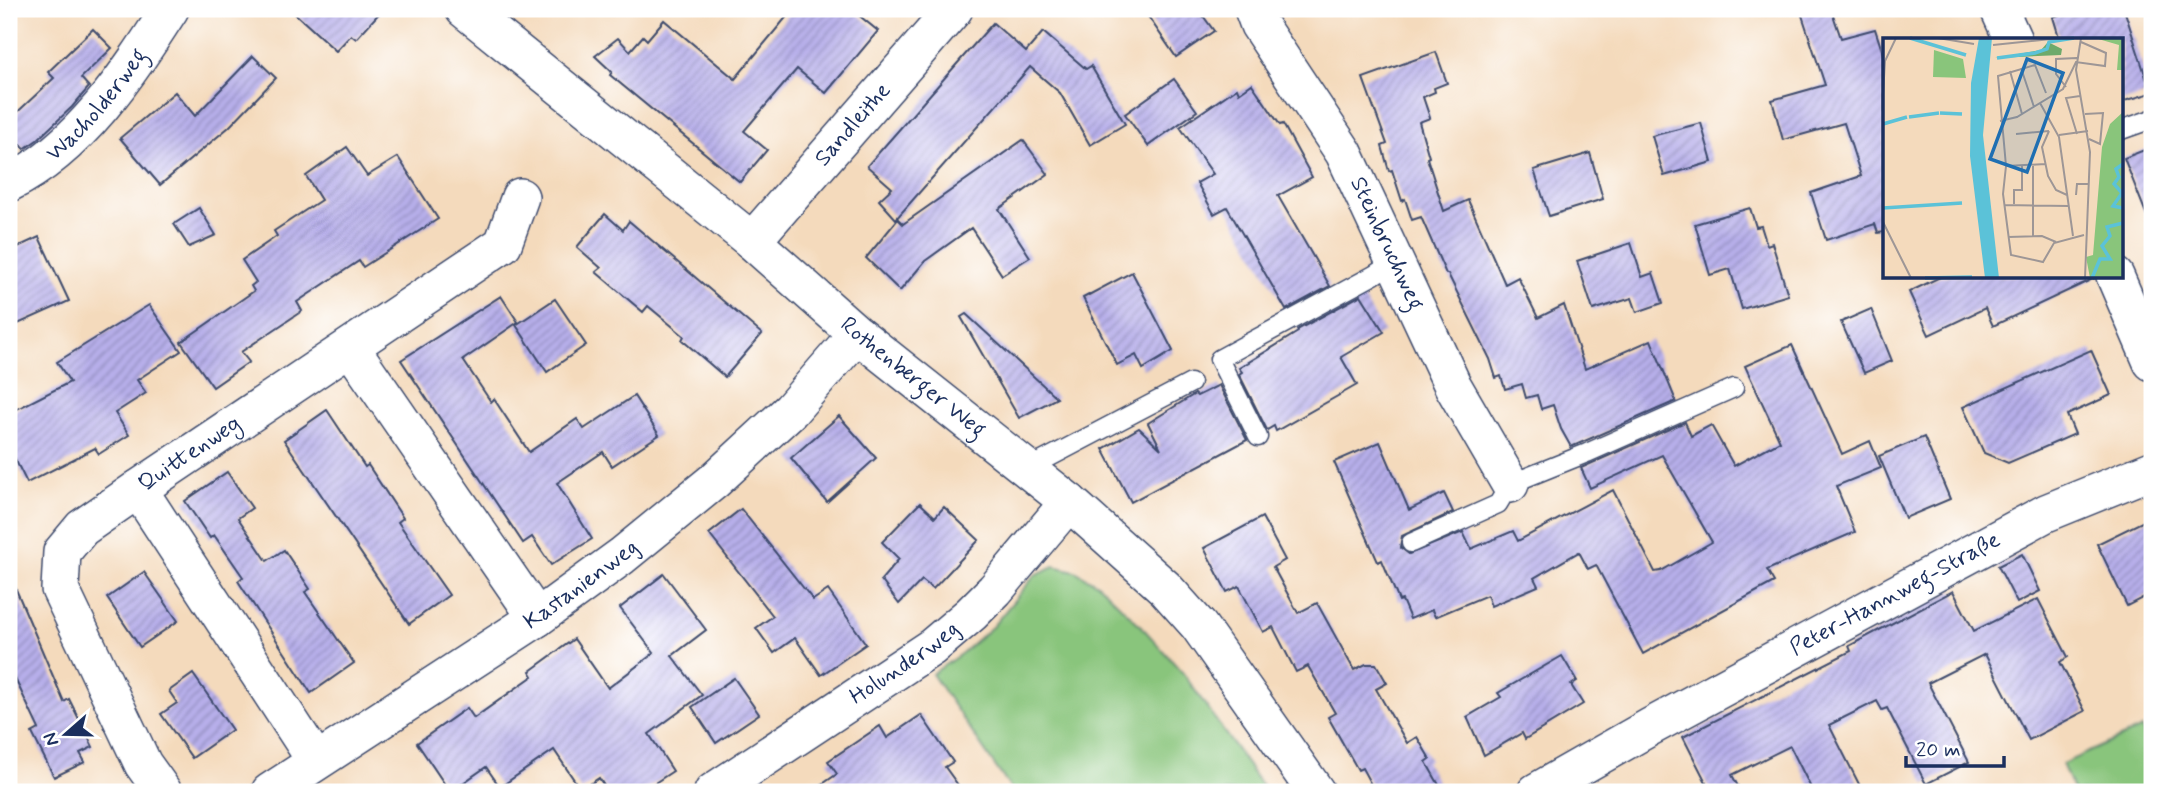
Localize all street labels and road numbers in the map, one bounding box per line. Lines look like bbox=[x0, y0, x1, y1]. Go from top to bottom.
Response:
street label: Wacholderweg bbox=[40, 43, 156, 169]
street label: Sandleithe bbox=[808, 77, 898, 173]
street label: Steinbruchweg bbox=[1342, 172, 1431, 316]
street label: Rothenberger Weg bbox=[833, 311, 992, 447]
street label: Quittenweg bbox=[133, 409, 248, 499]
street label: Peter-Hannweg-Straße bbox=[1785, 525, 2006, 664]
street label: Kastanienweg bbox=[518, 533, 645, 637]
street label: Holunderweg bbox=[844, 615, 966, 712]

